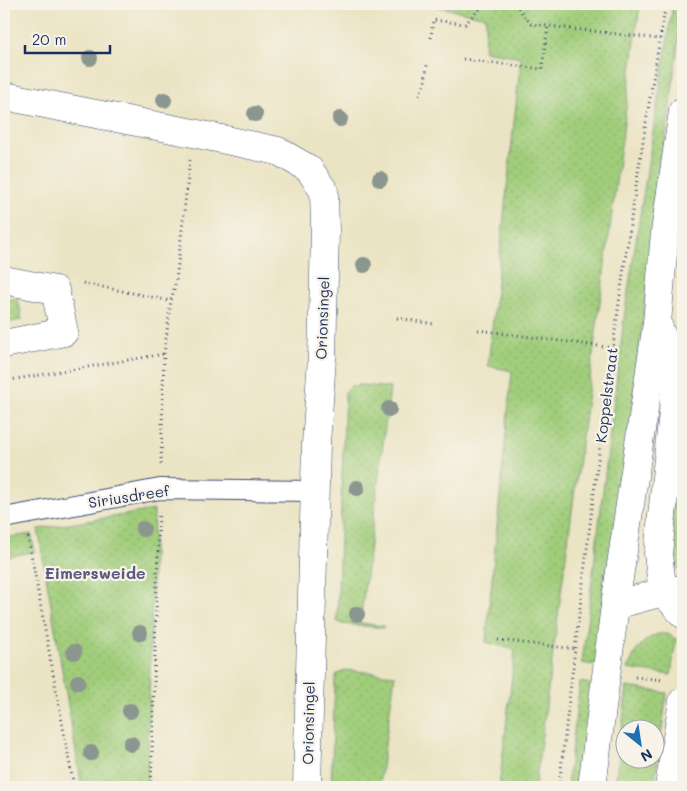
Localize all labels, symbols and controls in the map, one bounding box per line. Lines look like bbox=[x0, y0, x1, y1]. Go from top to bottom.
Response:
scale bar bbox=[25, 22, 110, 54]
text: 20 m bbox=[32, 29, 66, 49]
street label: Orionsingel bbox=[311, 276, 333, 360]
street label: Koppelstraat bbox=[590, 346, 622, 444]
street label: Siriusdreef bbox=[87, 480, 172, 512]
district label: Eimersweide bbox=[44, 562, 146, 583]
street label: Orionsingel bbox=[297, 681, 319, 765]
north arrow bbox=[614, 718, 664, 768]
text: N bbox=[637, 745, 656, 767]

